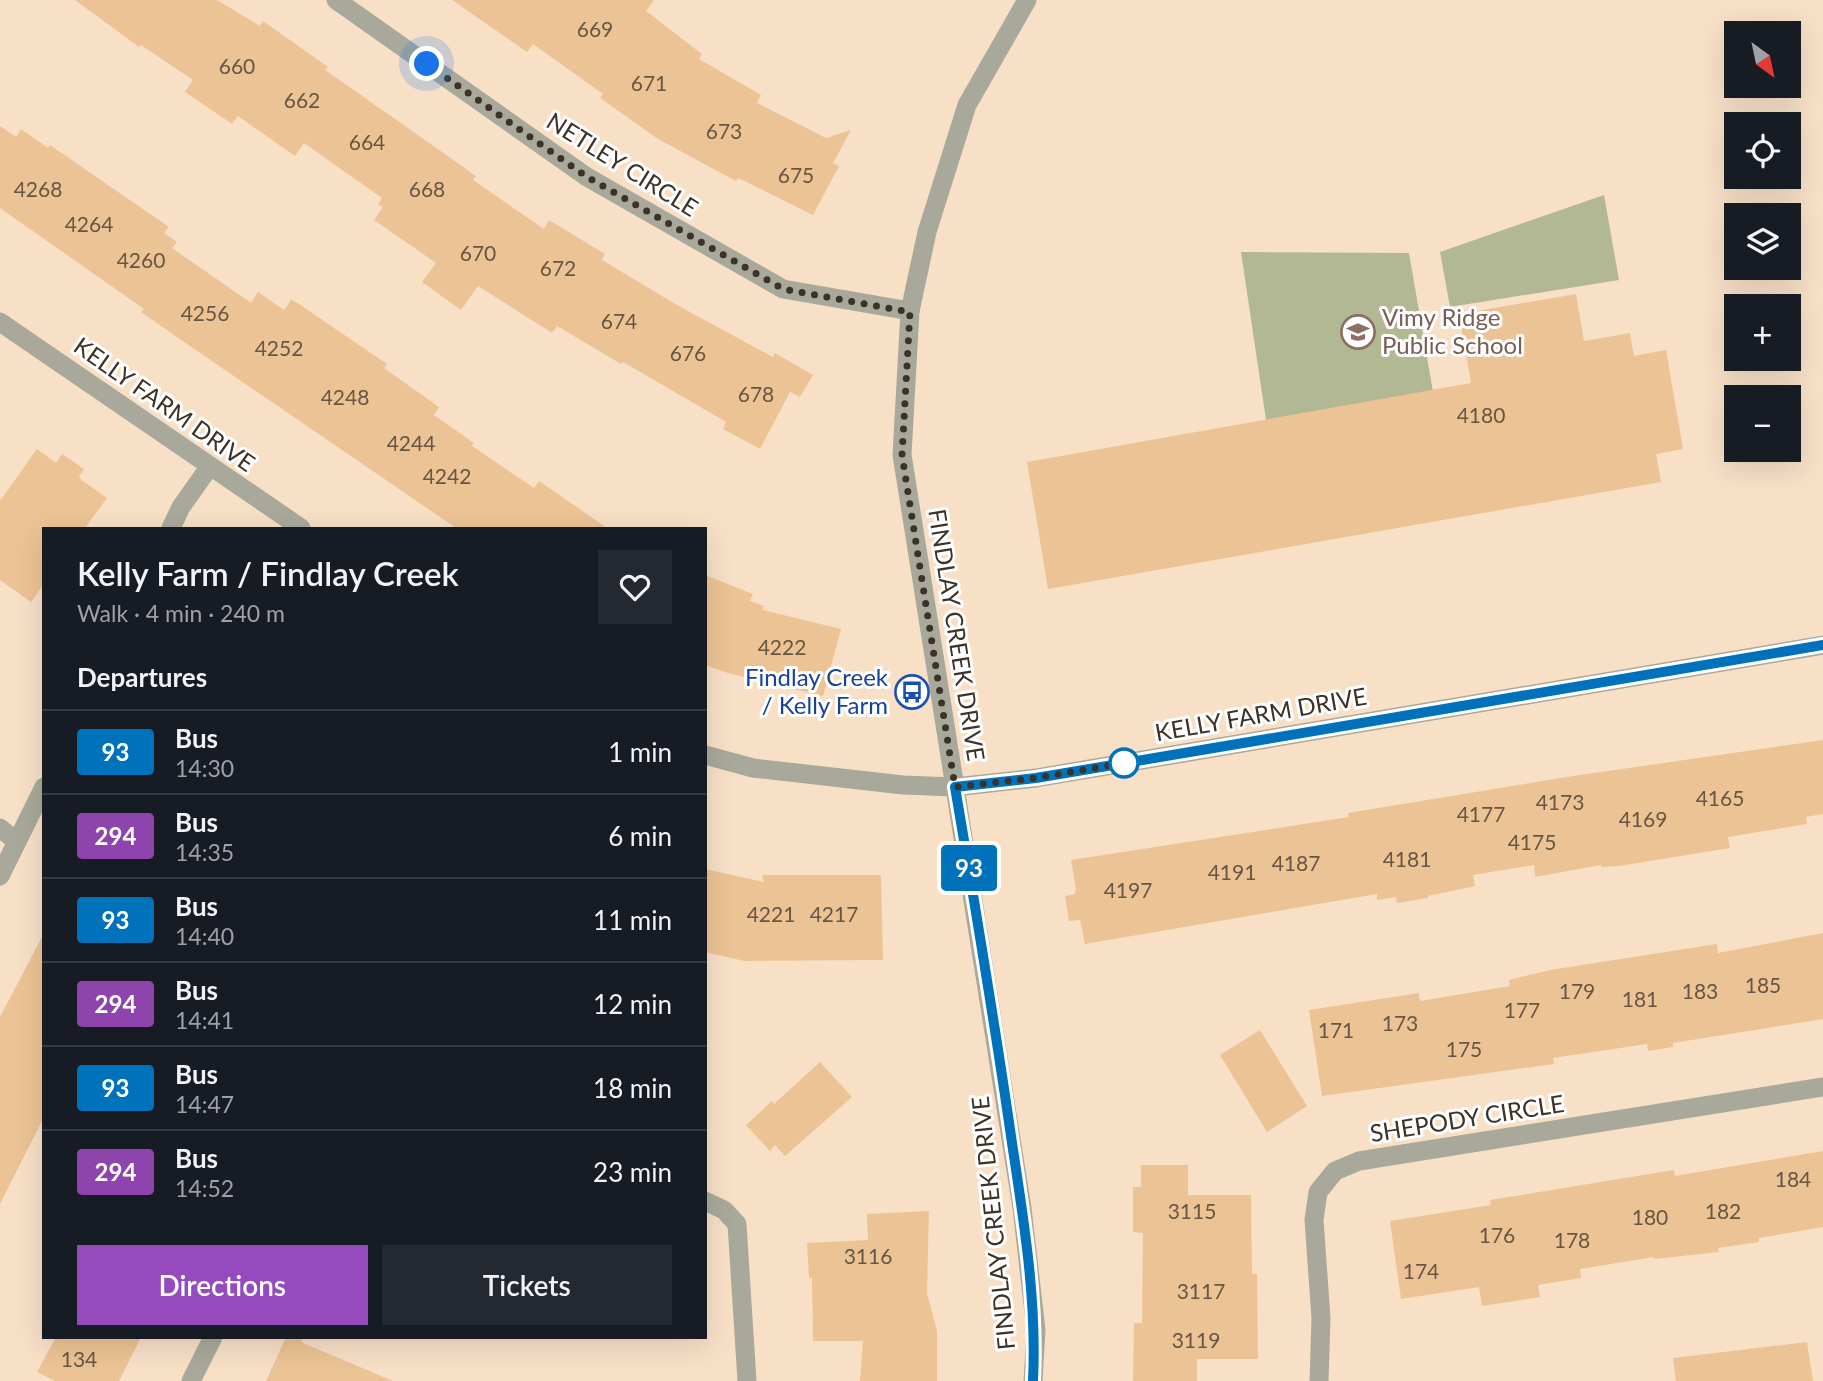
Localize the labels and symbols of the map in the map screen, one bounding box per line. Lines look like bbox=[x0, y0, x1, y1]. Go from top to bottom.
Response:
house number: 669 bbox=[577, 16, 613, 41]
north arrow bbox=[1724, 21, 1801, 98]
your location bbox=[409, 46, 444, 81]
house number: 660 bbox=[219, 53, 255, 78]
house number: 671 bbox=[631, 70, 667, 95]
house number: 662 bbox=[284, 87, 320, 112]
street label: NETLEY CIRCLE bbox=[542, 106, 704, 222]
house number: 673 bbox=[706, 118, 742, 143]
house number: 664 bbox=[349, 129, 385, 154]
house number: 675 bbox=[778, 162, 814, 187]
house number: 4268 bbox=[14, 176, 62, 201]
house number: 668 bbox=[409, 176, 445, 201]
house number: 4264 bbox=[65, 211, 113, 236]
house number: 670 bbox=[460, 240, 496, 265]
house number: 4260 bbox=[117, 247, 165, 272]
house number: 672 bbox=[540, 255, 576, 280]
house number: 4256 bbox=[181, 300, 229, 325]
place label: Vimy Ridge Public School bbox=[1382, 302, 1523, 359]
house number: 674 bbox=[601, 308, 637, 333]
school or university icon: Vimy Ridge Public School bbox=[1339, 313, 1377, 351]
street label: KELLY FARM DRIVE bbox=[69, 330, 261, 477]
house number: 4252 bbox=[255, 335, 303, 360]
house number: 676 bbox=[670, 340, 706, 365]
house number: 678 bbox=[738, 381, 774, 406]
house number: 4248 bbox=[321, 384, 369, 409]
house number: 4180 bbox=[1457, 402, 1505, 427]
house number: 4244 bbox=[387, 430, 435, 455]
house number: 4242 bbox=[423, 463, 471, 488]
street label: FINDLAY CREEK DRIVE bbox=[923, 507, 992, 763]
house number: 4222 bbox=[758, 634, 806, 659]
place label: Findlay Creek / Kelly Farm bbox=[745, 662, 889, 719]
bus stop icon: Findlay Creek / Kelly Farm bbox=[893, 673, 931, 711]
street label: KELLY FARM DRIVE bbox=[1153, 681, 1369, 746]
unlabelled marker bbox=[1109, 748, 1139, 778]
house number: 4165 bbox=[1696, 785, 1744, 810]
house number: 4173 bbox=[1536, 789, 1584, 814]
house number: 4177 bbox=[1457, 801, 1505, 826]
house number: 4169 bbox=[1619, 806, 1667, 831]
house number: 4175 bbox=[1508, 829, 1556, 854]
line badge: 93 bbox=[937, 845, 1000, 891]
house number: 4181 bbox=[1383, 846, 1431, 871]
house number: 4187 bbox=[1272, 850, 1320, 875]
house number: 4191 bbox=[1208, 859, 1256, 884]
house number: 4197 bbox=[1104, 877, 1152, 902]
house number: 4221 bbox=[747, 901, 795, 926]
house number: 4217 bbox=[810, 901, 858, 926]
house number: 185 bbox=[1745, 972, 1781, 997]
house number: 179 bbox=[1559, 978, 1595, 1003]
house number: 183 bbox=[1682, 978, 1718, 1003]
house number: 181 bbox=[1622, 986, 1658, 1011]
house number: 177 bbox=[1504, 997, 1540, 1022]
house number: 173 bbox=[1382, 1010, 1418, 1035]
house number: 171 bbox=[1318, 1017, 1354, 1042]
house number: 175 bbox=[1446, 1036, 1482, 1061]
street label: SHEPODY CIRCLE bbox=[1368, 1088, 1566, 1147]
street label: FINDLAY CREEK DRIVE bbox=[965, 1095, 1020, 1351]
house number: 184 bbox=[1775, 1166, 1811, 1191]
house number: 3115 bbox=[1168, 1198, 1216, 1223]
house number: 182 bbox=[1705, 1198, 1741, 1223]
house number: 180 bbox=[1632, 1204, 1668, 1229]
house number: 176 bbox=[1479, 1222, 1515, 1247]
house number: 178 bbox=[1554, 1227, 1590, 1252]
house number: 3116 bbox=[844, 1243, 892, 1268]
house number: 174 bbox=[1403, 1258, 1439, 1283]
house number: 3117 bbox=[1177, 1278, 1225, 1303]
house number: 3119 bbox=[1172, 1327, 1220, 1352]
house number: 134 bbox=[61, 1346, 97, 1371]

